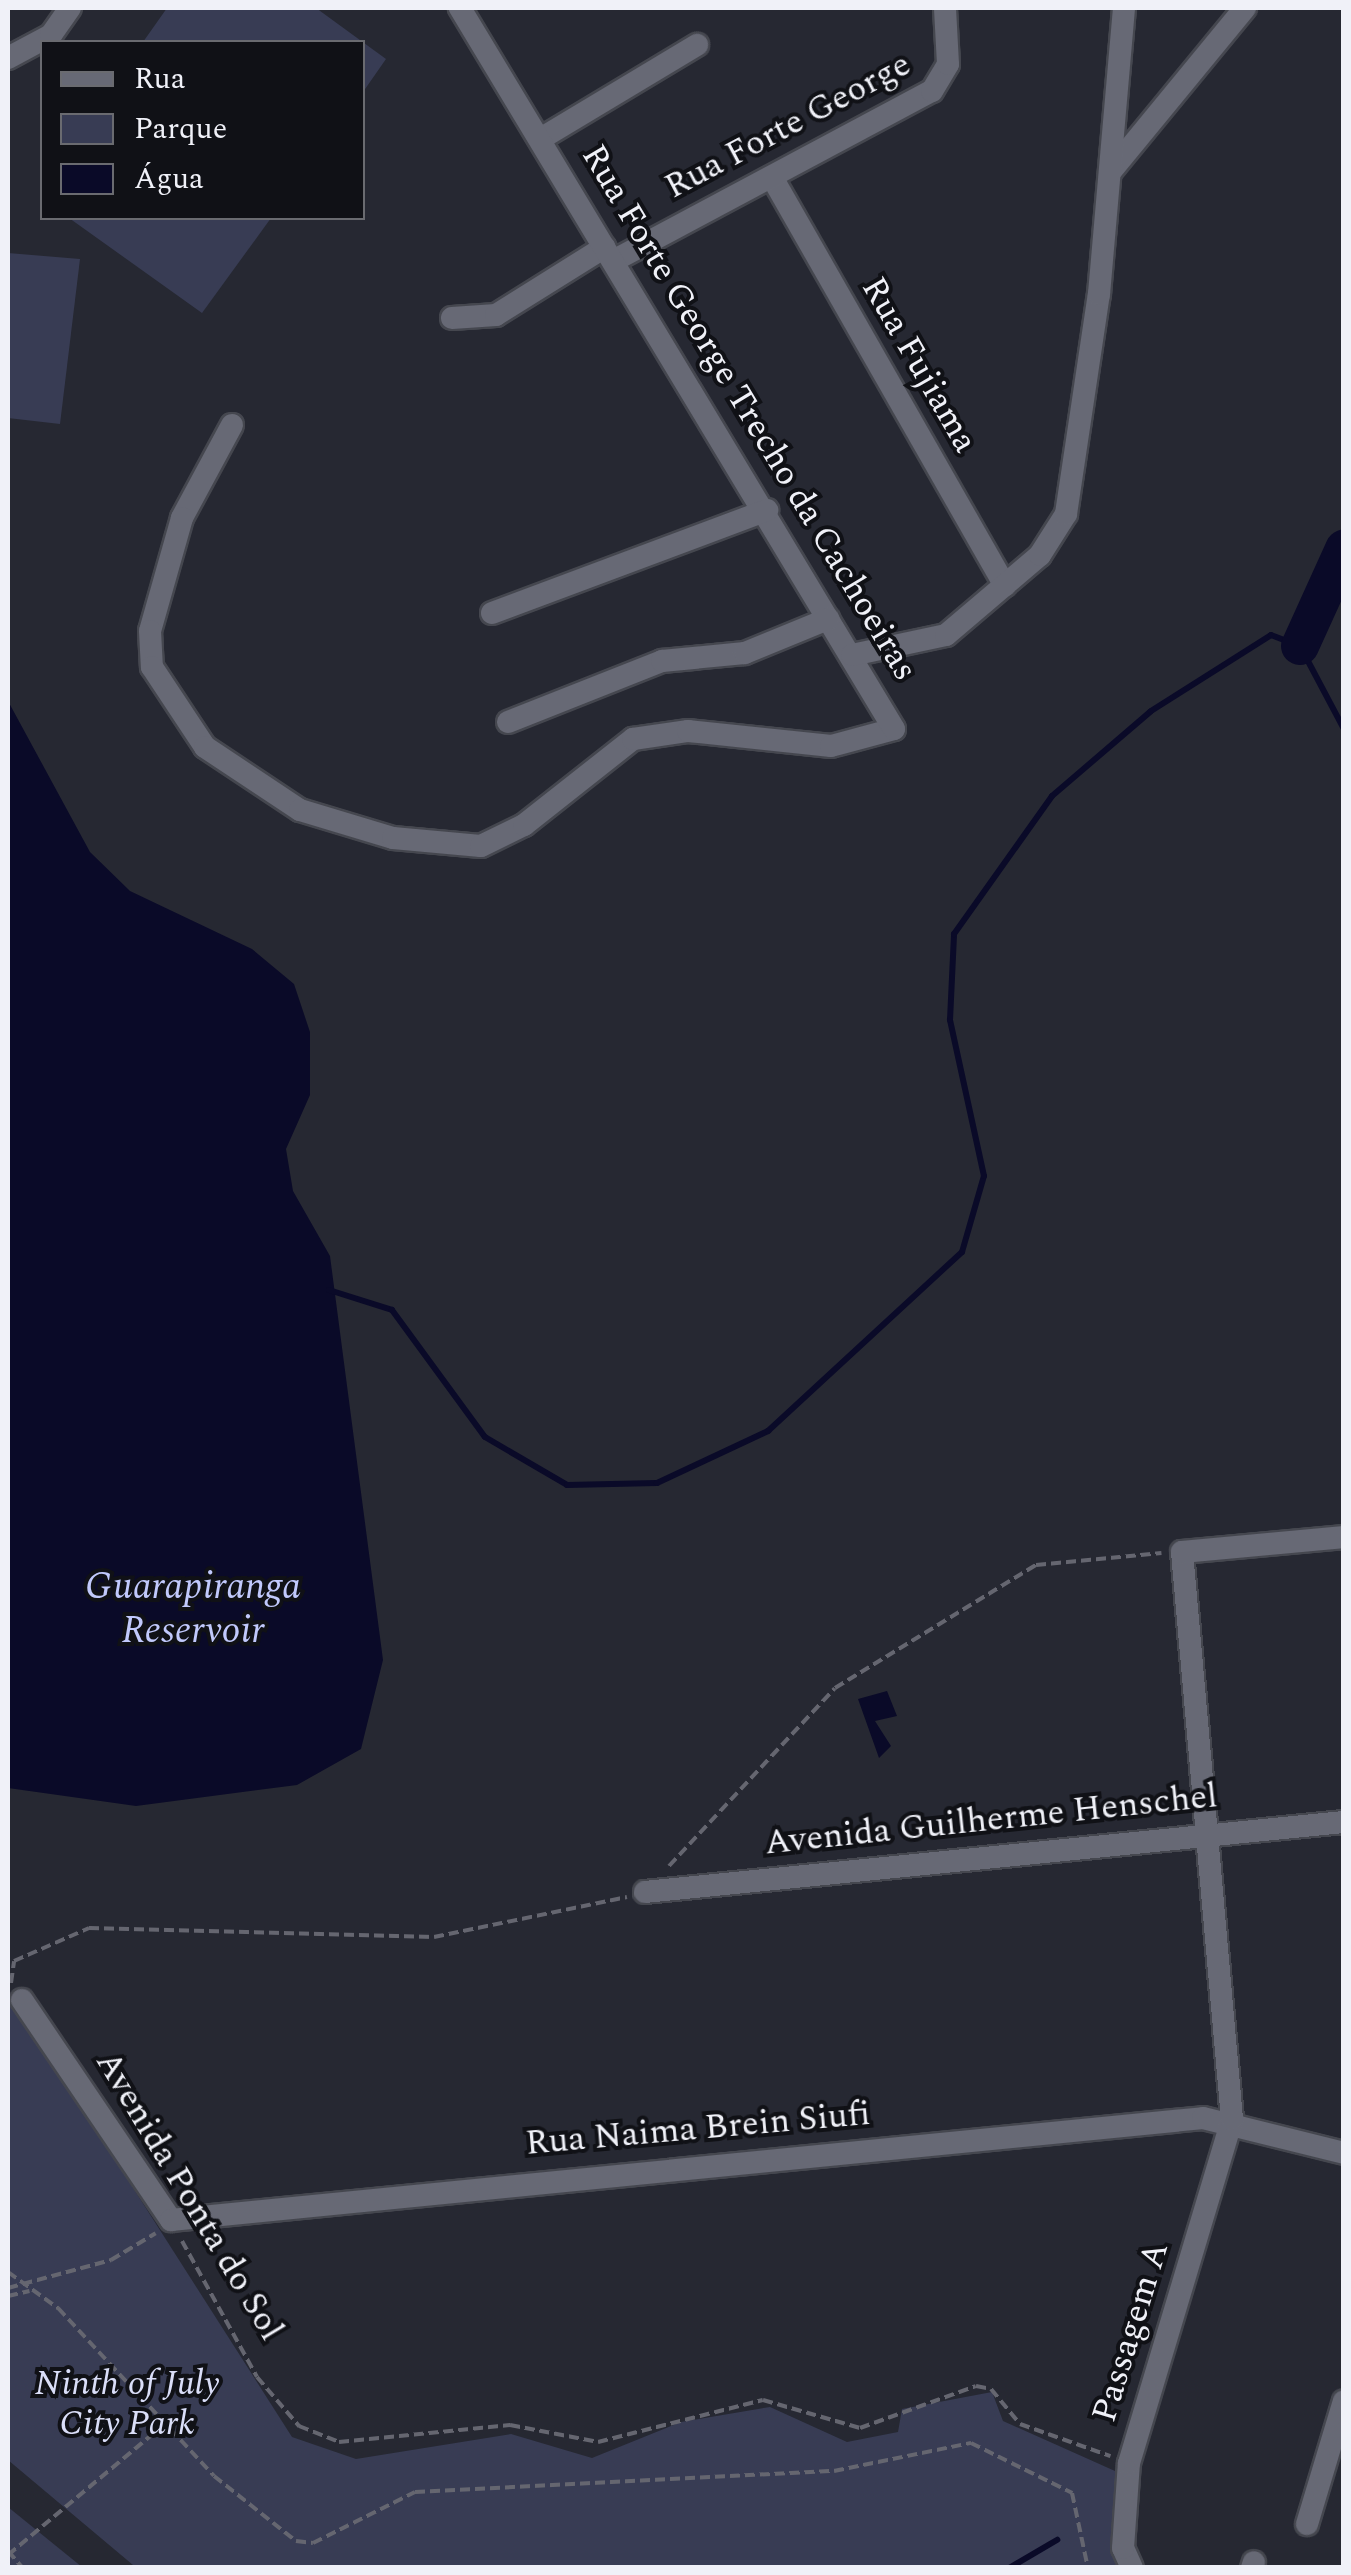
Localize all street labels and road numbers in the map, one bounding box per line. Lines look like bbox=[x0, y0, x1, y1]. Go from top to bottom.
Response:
street label: Rua Forte George bbox=[658, 44, 918, 208]
street label: Rua Forte George Trecho da Cachoeiras bbox=[572, 137, 926, 689]
street label: Rua Fujiama bbox=[852, 270, 986, 460]
street label: Avenida Guilherme Henschel bbox=[763, 1775, 1219, 1865]
street label: Avenida Ponta do Sol bbox=[86, 2044, 292, 2348]
street label: Rua Naima Brein Siufi bbox=[524, 2093, 872, 2165]
street label: Passagem A bbox=[1084, 2237, 1178, 2427]

